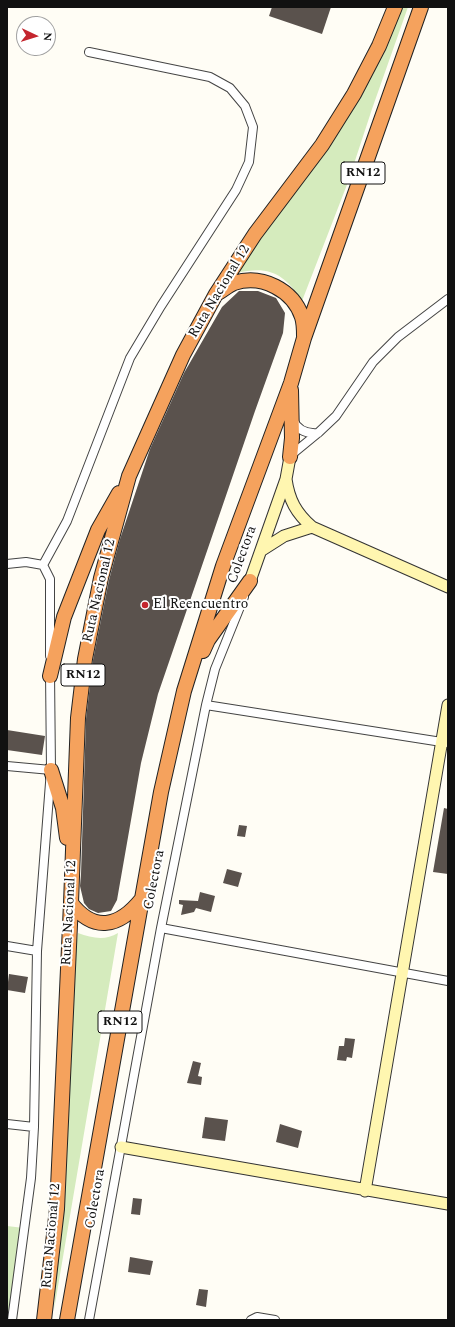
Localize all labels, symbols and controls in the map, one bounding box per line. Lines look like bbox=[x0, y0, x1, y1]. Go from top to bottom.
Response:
north arrow bbox=[16, 16, 56, 56]
text: N bbox=[39, 32, 56, 42]
road number: RN12 bbox=[341, 162, 385, 184]
street label: Ruta Nacional 12 bbox=[186, 242, 254, 342]
street label: Colectora bbox=[225, 524, 261, 586]
street label: Ruta Nacional 12 bbox=[80, 538, 120, 644]
place label: El Reencuentro bbox=[153, 597, 248, 613]
marker: El Reencuentro bbox=[140, 600, 150, 610]
road number: RN12 bbox=[61, 664, 105, 686]
street label: Colectora bbox=[141, 849, 169, 911]
street label: Ruta Nacional 12 bbox=[59, 860, 81, 966]
road number: RN12 bbox=[98, 1011, 142, 1033]
street label: Colectora bbox=[82, 1168, 110, 1230]
street label: Ruta Nacional 12 bbox=[39, 1183, 65, 1289]

